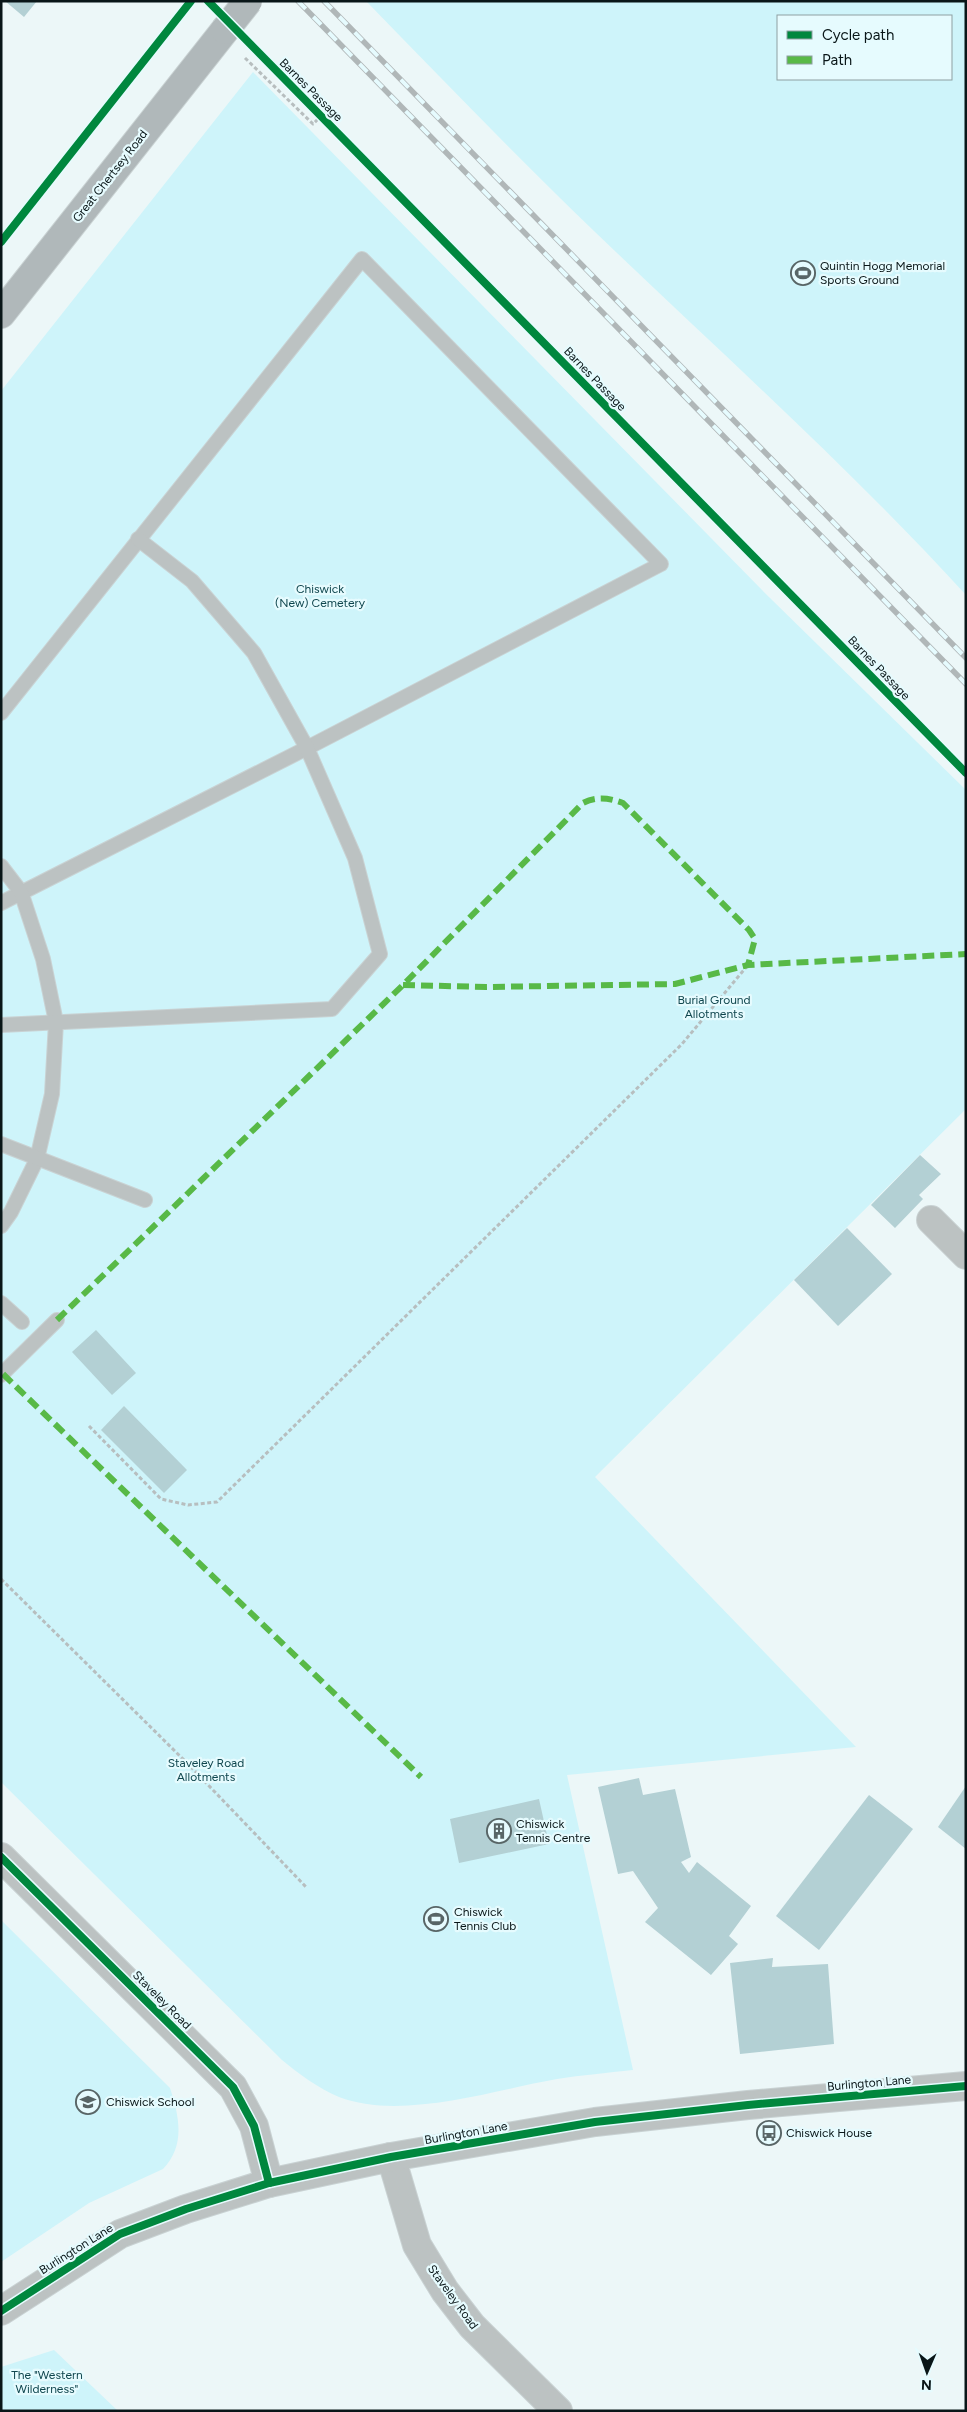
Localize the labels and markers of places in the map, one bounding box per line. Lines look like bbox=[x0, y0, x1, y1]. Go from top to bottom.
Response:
place label: Quintin Hogg Memorial Sports Ground bbox=[820, 259, 945, 287]
sports icon: Quintin Hogg Memorial Sports Ground bbox=[790, 260, 816, 286]
place label: Chiswick Tennis Centre bbox=[516, 1817, 591, 1845]
building icon: Chiswick Tennis Centre bbox=[486, 1818, 512, 1844]
place label: Chiswick Tennis Club bbox=[454, 1905, 516, 1933]
sports icon: Chiswick Tennis Club bbox=[423, 1906, 449, 1932]
school or university icon: Chiswick School bbox=[75, 2089, 101, 2115]
place label: Chiswick School bbox=[106, 2095, 194, 2109]
bus stop icon: Chiswick House bbox=[756, 2120, 782, 2146]
place label: Chiswick House bbox=[786, 2126, 872, 2140]

